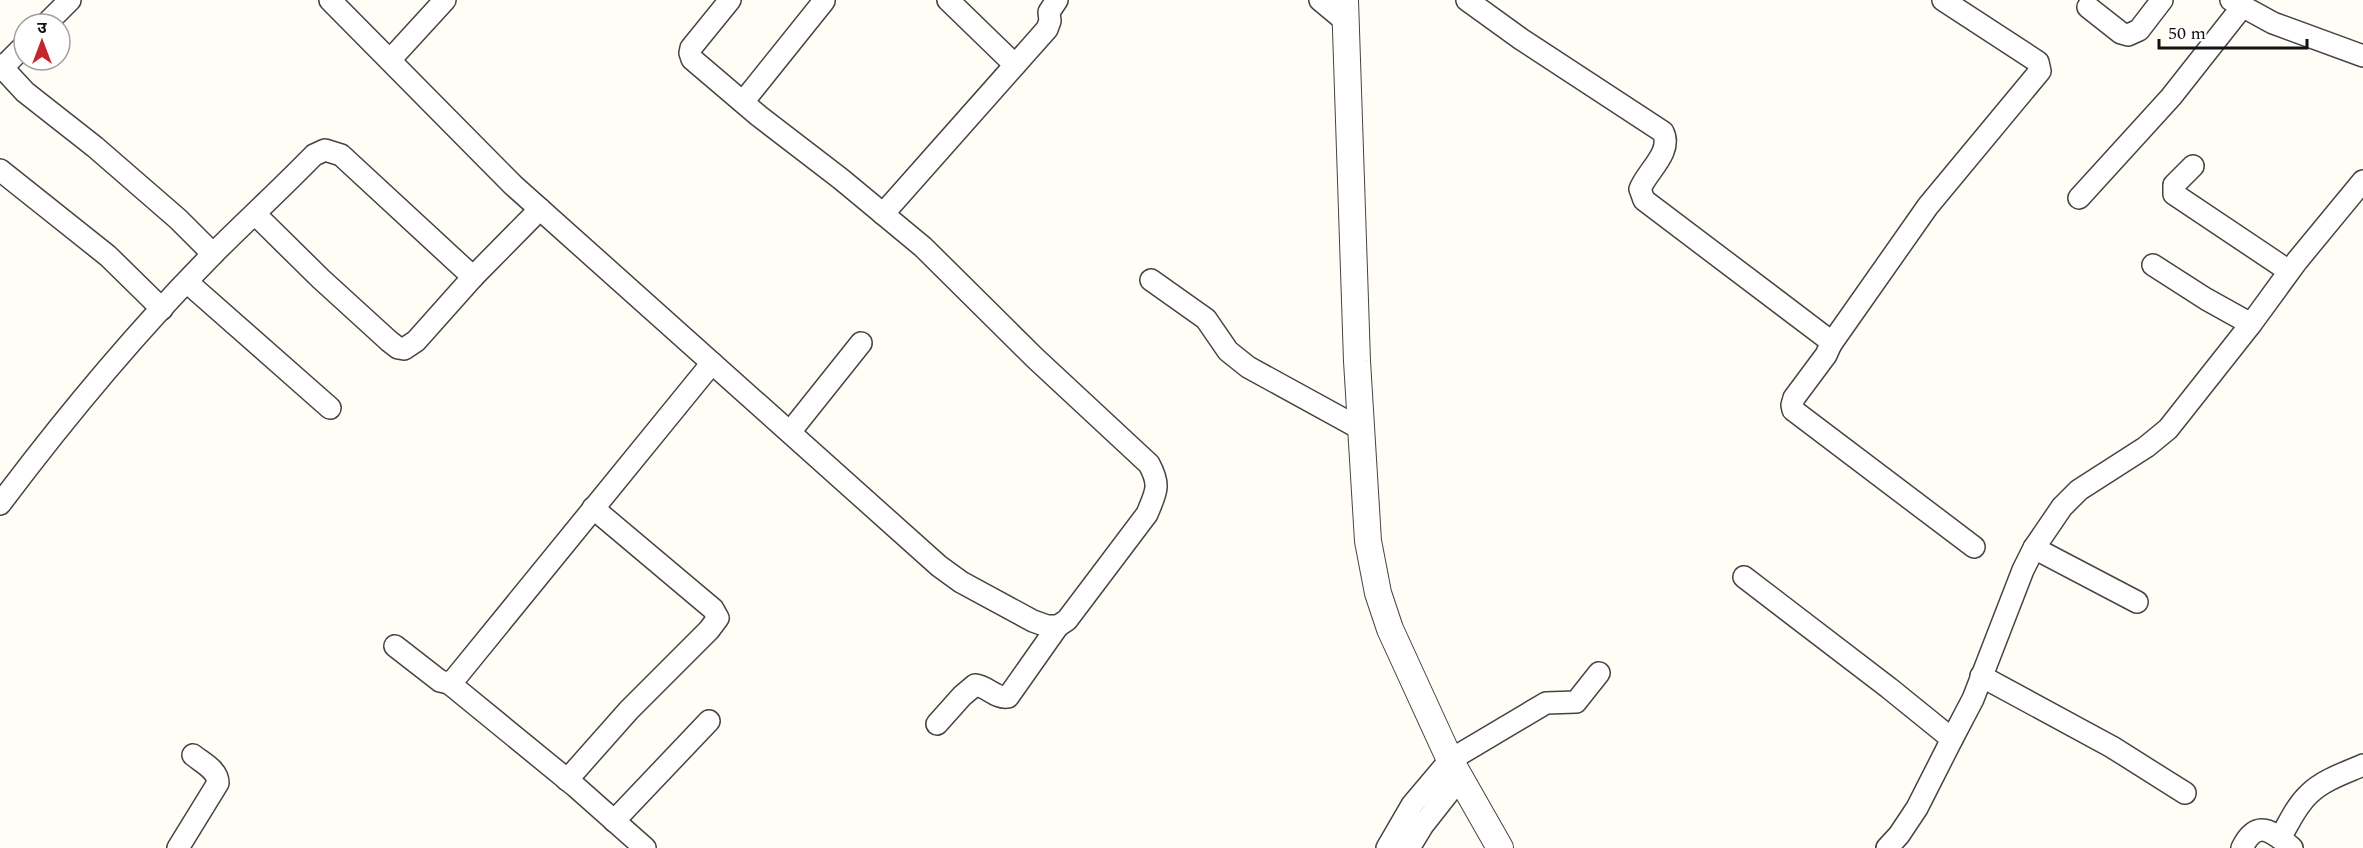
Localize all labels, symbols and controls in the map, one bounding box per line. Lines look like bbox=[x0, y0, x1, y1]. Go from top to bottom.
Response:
north arrow bbox=[12, 12, 72, 72]
scale bar bbox=[2159, 12, 2308, 50]
text: उ bbox=[37, 16, 47, 40]
text: 50 m bbox=[2168, 20, 2206, 47]

